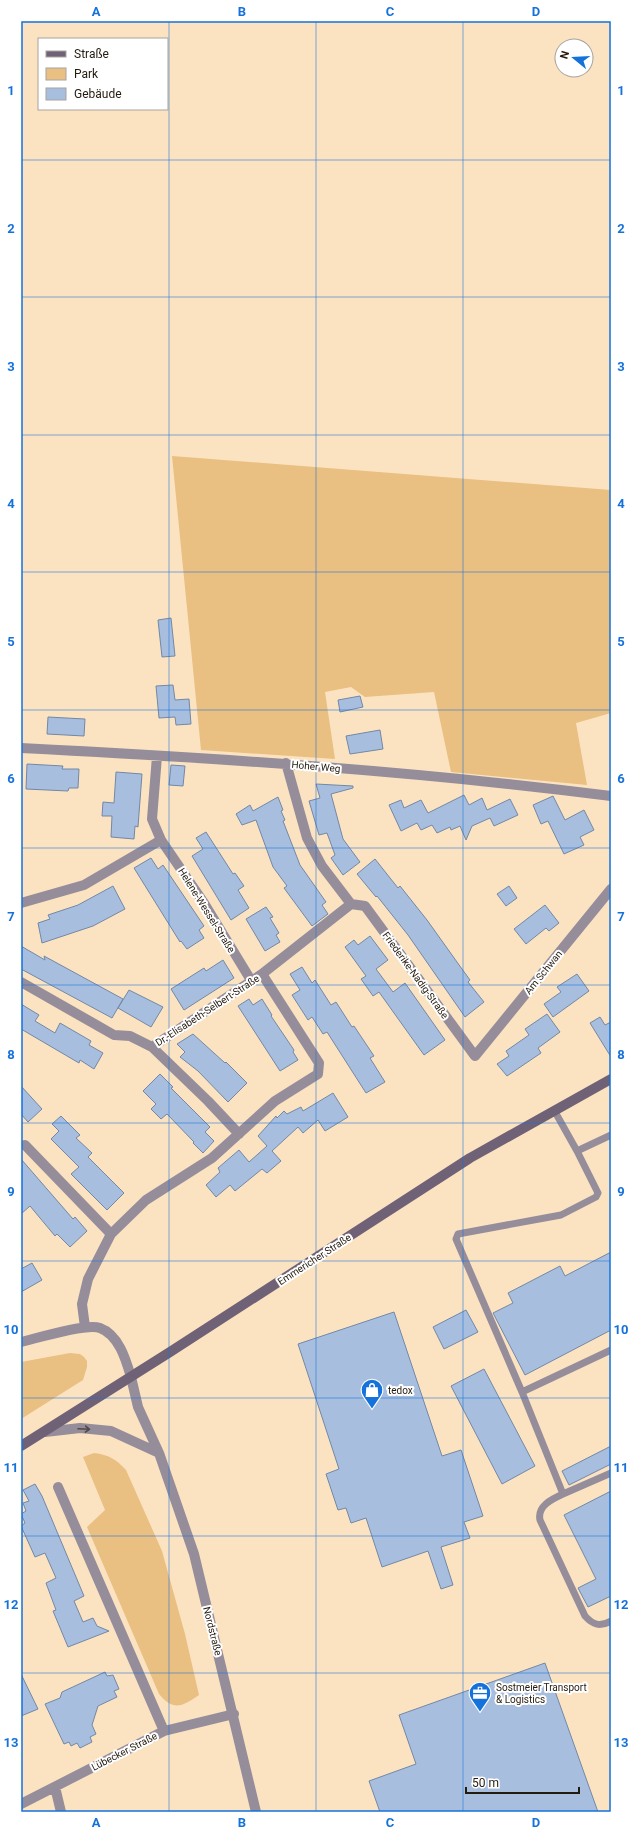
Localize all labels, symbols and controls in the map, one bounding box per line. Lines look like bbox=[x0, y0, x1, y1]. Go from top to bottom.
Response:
text: A bbox=[92, 4, 101, 19]
text: B bbox=[238, 4, 246, 19]
text: C bbox=[386, 4, 395, 19]
text: D bbox=[532, 4, 540, 19]
legend bbox=[38, 38, 168, 110]
north arrow bbox=[554, 38, 594, 78]
text: Straße bbox=[74, 47, 109, 61]
text: N bbox=[558, 49, 572, 61]
text: Park bbox=[74, 67, 99, 81]
text: 1 bbox=[7, 83, 15, 98]
text: 1 bbox=[617, 83, 625, 98]
text: Gebäude bbox=[74, 87, 122, 101]
text: 2 bbox=[7, 221, 15, 236]
text: 2 bbox=[617, 221, 625, 236]
text: 3 bbox=[7, 359, 15, 374]
text: 3 bbox=[617, 359, 625, 374]
text: 4 bbox=[7, 496, 15, 511]
text: 4 bbox=[617, 496, 625, 511]
text: 5 bbox=[7, 634, 15, 649]
text: 5 bbox=[617, 634, 625, 649]
street label: Hoher Weg bbox=[291, 759, 341, 774]
text: 6 bbox=[7, 771, 15, 786]
text: 6 bbox=[617, 771, 625, 786]
street label: Helene-Wessel-Straße bbox=[176, 866, 237, 955]
text: 7 bbox=[7, 909, 15, 924]
text: 7 bbox=[617, 909, 625, 924]
street label: Friederike-Nadig-Straße bbox=[380, 930, 451, 1021]
street label: Am Schwan bbox=[522, 948, 564, 996]
street label: Dr.-Elisabeth-Selbert-Straße bbox=[153, 973, 261, 1048]
text: 8 bbox=[7, 1047, 15, 1062]
text: 8 bbox=[617, 1047, 625, 1062]
text: 9 bbox=[7, 1184, 15, 1199]
text: 9 bbox=[617, 1184, 625, 1199]
street label: Emmericher Straße bbox=[275, 1232, 353, 1287]
text: 10 bbox=[4, 1322, 18, 1337]
text: 10 bbox=[614, 1322, 628, 1337]
shop icon: tedox bbox=[359, 1377, 385, 1410]
place label: tedox bbox=[388, 1385, 413, 1396]
one-way arrow bbox=[77, 1425, 90, 1433]
text: 11 bbox=[4, 1460, 18, 1475]
text: 11 bbox=[614, 1460, 628, 1475]
text: 12 bbox=[4, 1597, 18, 1612]
text: 12 bbox=[614, 1597, 628, 1612]
street label: Nordstraße bbox=[201, 1605, 224, 1657]
office icon: Sostmeier Transport & Logistics bbox=[467, 1680, 493, 1713]
place label: Sostmeier Transport & Logistics bbox=[496, 1682, 587, 1705]
street label: Lübecker Straße bbox=[90, 1730, 159, 1773]
text: 13 bbox=[4, 1735, 18, 1750]
text: 13 bbox=[614, 1735, 628, 1750]
scale bar bbox=[466, 1769, 579, 1795]
text: 50 m bbox=[472, 1776, 499, 1790]
text: A bbox=[92, 1815, 101, 1830]
text: B bbox=[238, 1815, 246, 1830]
text: C bbox=[386, 1815, 395, 1830]
text: D bbox=[532, 1815, 540, 1830]

